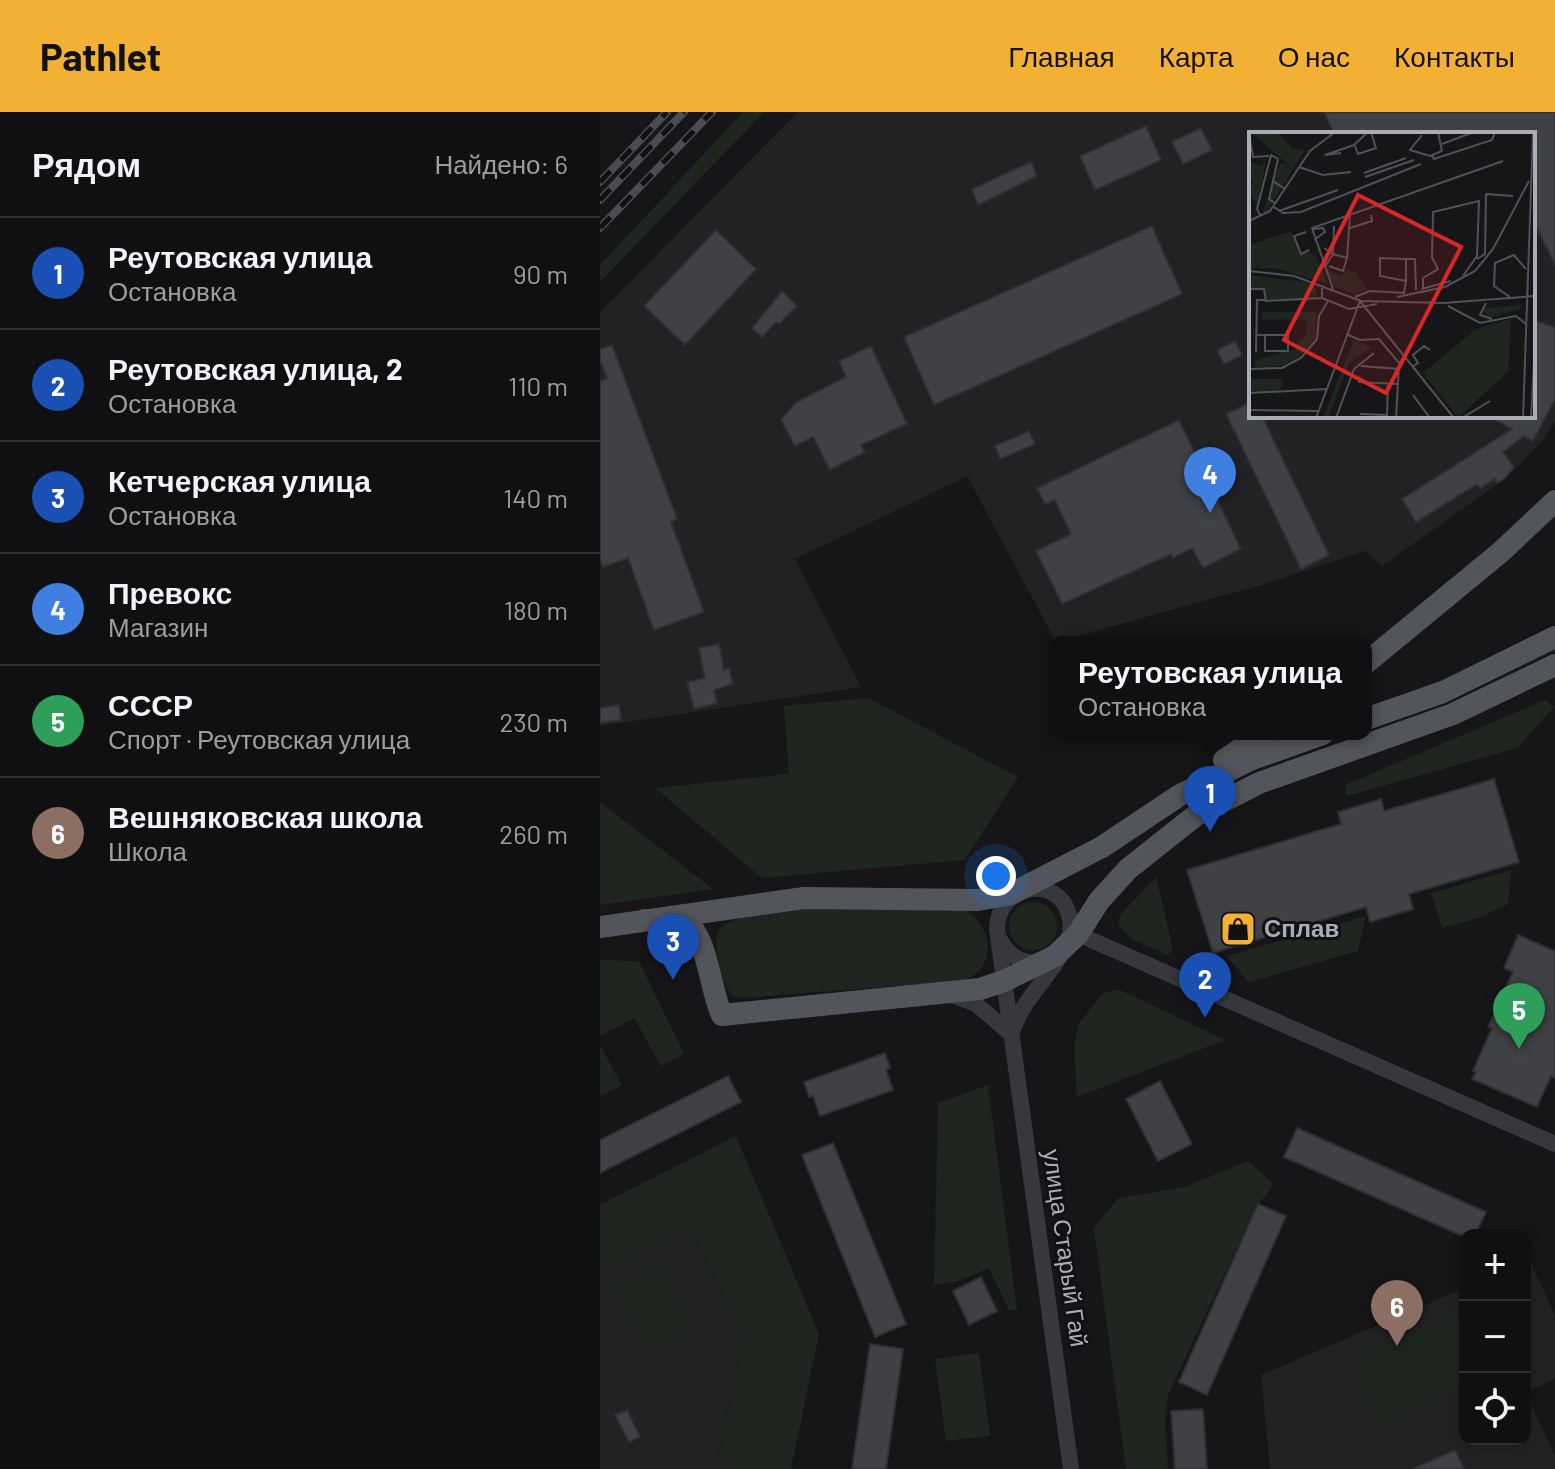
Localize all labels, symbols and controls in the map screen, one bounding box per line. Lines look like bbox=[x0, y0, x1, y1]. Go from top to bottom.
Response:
text: Pathlet bbox=[40, 33, 161, 79]
text: Главная bbox=[1008, 39, 1115, 73]
text: Карта bbox=[1159, 39, 1234, 73]
text: О нас bbox=[1278, 39, 1350, 73]
text: Контакты bbox=[1394, 39, 1515, 73]
inset map bbox=[1249, 132, 1535, 418]
text: Рядом bbox=[32, 143, 141, 184]
text: Найдено: 6 bbox=[434, 148, 568, 179]
text: Реутовская улица bbox=[108, 238, 372, 274]
text: 1 bbox=[53, 258, 63, 289]
text: 90 m bbox=[513, 258, 568, 289]
text: Остановка bbox=[108, 275, 236, 306]
text: Реутовская улица, 2 bbox=[108, 350, 403, 386]
text: 2 bbox=[51, 370, 65, 401]
text: 110 m bbox=[508, 370, 568, 401]
text: Остановка bbox=[108, 387, 236, 418]
pin: 4 bbox=[1184, 447, 1236, 513]
text: Кетчерская улица bbox=[108, 462, 371, 498]
text: 3 bbox=[51, 482, 65, 513]
text: 140 m bbox=[503, 482, 568, 513]
text: Остановка bbox=[108, 499, 236, 530]
text: Превокс bbox=[108, 574, 232, 610]
text: 4 bbox=[50, 594, 66, 625]
text: 180 m bbox=[504, 594, 568, 625]
text: Магазин bbox=[108, 611, 208, 642]
popup bbox=[1048, 636, 1372, 740]
text: Реутовская улица bbox=[1078, 653, 1342, 689]
text: СССР bbox=[108, 686, 193, 722]
text: Остановка bbox=[1078, 690, 1206, 721]
text: 5 bbox=[51, 706, 65, 737]
text: 230 m bbox=[499, 706, 568, 737]
text: Спорт · Реутовская улица bbox=[108, 723, 410, 754]
pin: 1 bbox=[1184, 766, 1236, 832]
text: Вешняковская школа bbox=[108, 798, 422, 834]
text: 6 bbox=[51, 818, 65, 849]
text: 260 m bbox=[499, 818, 568, 849]
text: Школа bbox=[108, 835, 187, 866]
your location bbox=[976, 856, 1016, 896]
shop icon: Сплав bbox=[1219, 910, 1257, 948]
place label: Сплав bbox=[1264, 913, 1339, 942]
pin: 3 bbox=[647, 914, 699, 980]
pin: 2 bbox=[1179, 952, 1231, 1018]
pin: 5 bbox=[1493, 983, 1545, 1049]
street label: улица Старый Гай bbox=[1038, 1147, 1095, 1349]
map controls bbox=[1459, 1229, 1531, 1445]
button: + bbox=[1459, 1229, 1531, 1301]
pin: 6 bbox=[1371, 1280, 1423, 1346]
button: − bbox=[1459, 1301, 1531, 1373]
button: locate bbox=[1459, 1373, 1531, 1445]

